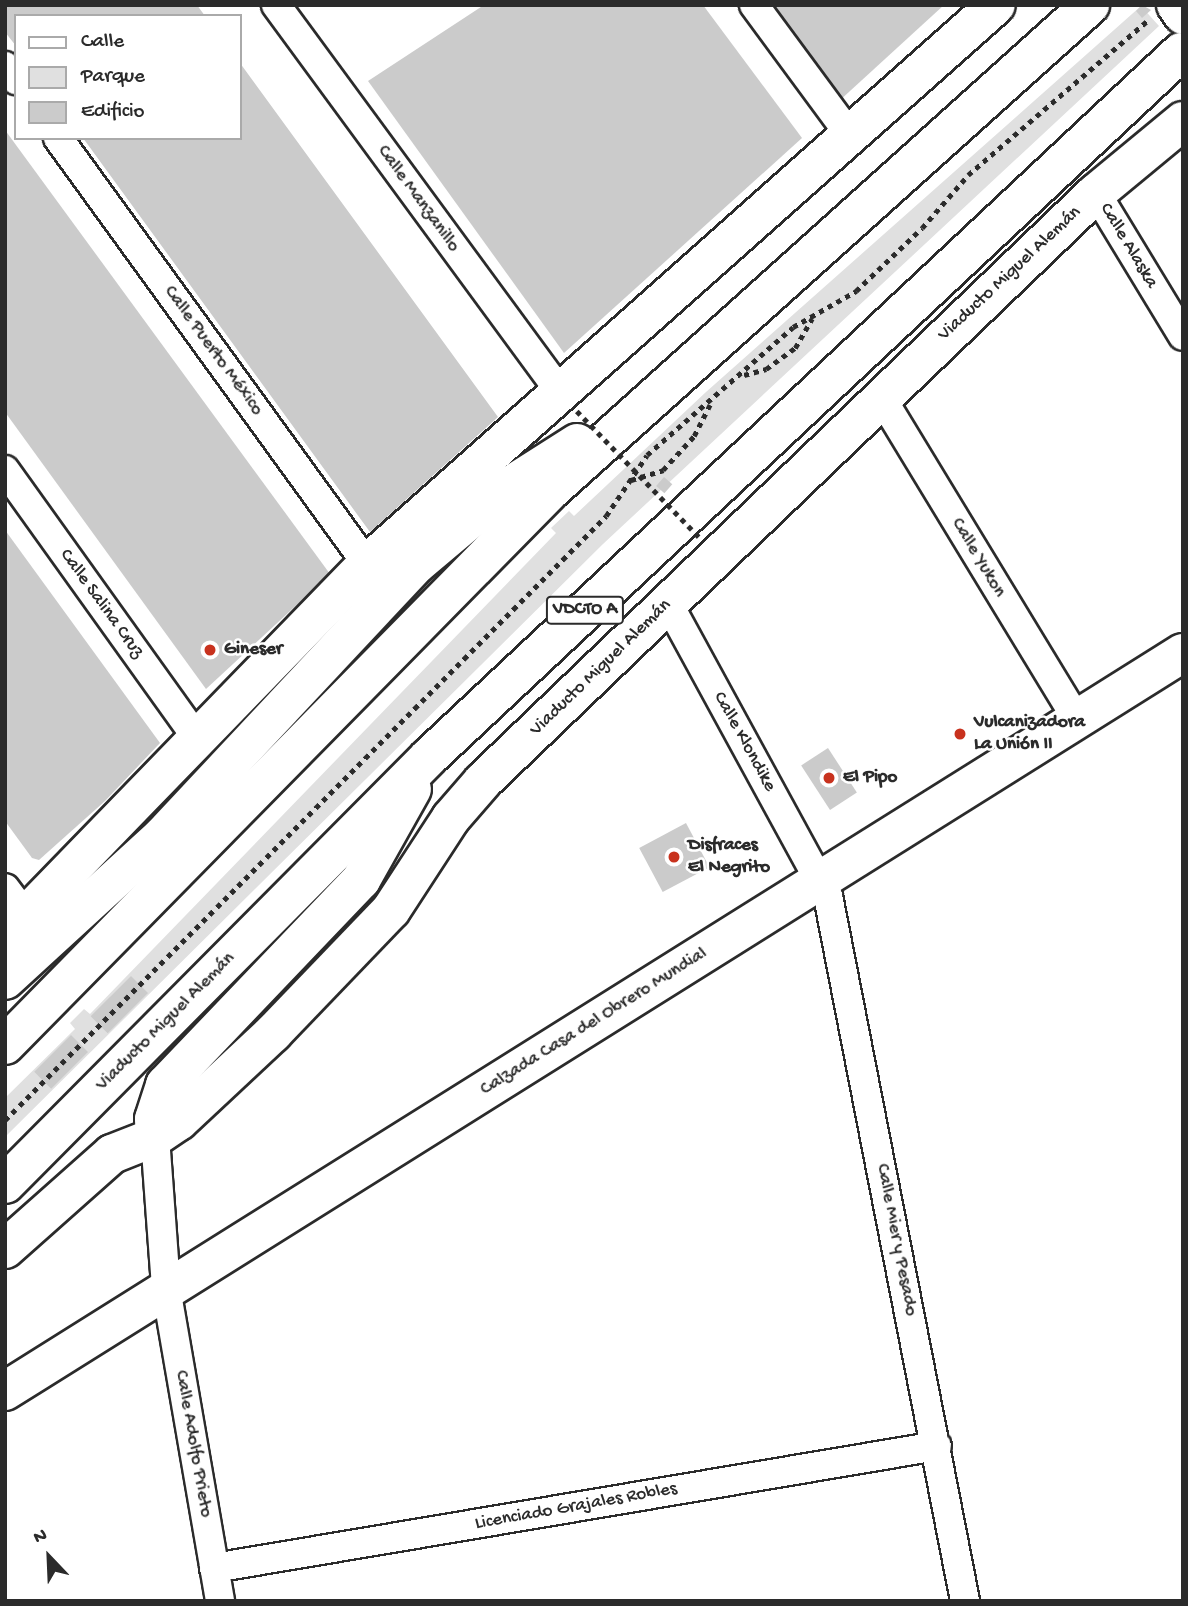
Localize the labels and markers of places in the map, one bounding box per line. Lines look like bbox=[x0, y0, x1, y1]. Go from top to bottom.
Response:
place label: Gineser bbox=[224, 639, 282, 661]
marker: Gineser bbox=[202, 642, 218, 658]
place label: Vulcanizadora La Unión II bbox=[974, 712, 1085, 756]
marker: Vulcanizadora La Unión II bbox=[952, 726, 968, 742]
place label: El Pipo bbox=[843, 767, 897, 789]
marker: El Pipo bbox=[821, 770, 837, 786]
place label: Disfraces El Negrito bbox=[688, 835, 770, 879]
marker: Disfraces El Negrito bbox=[666, 849, 682, 865]

